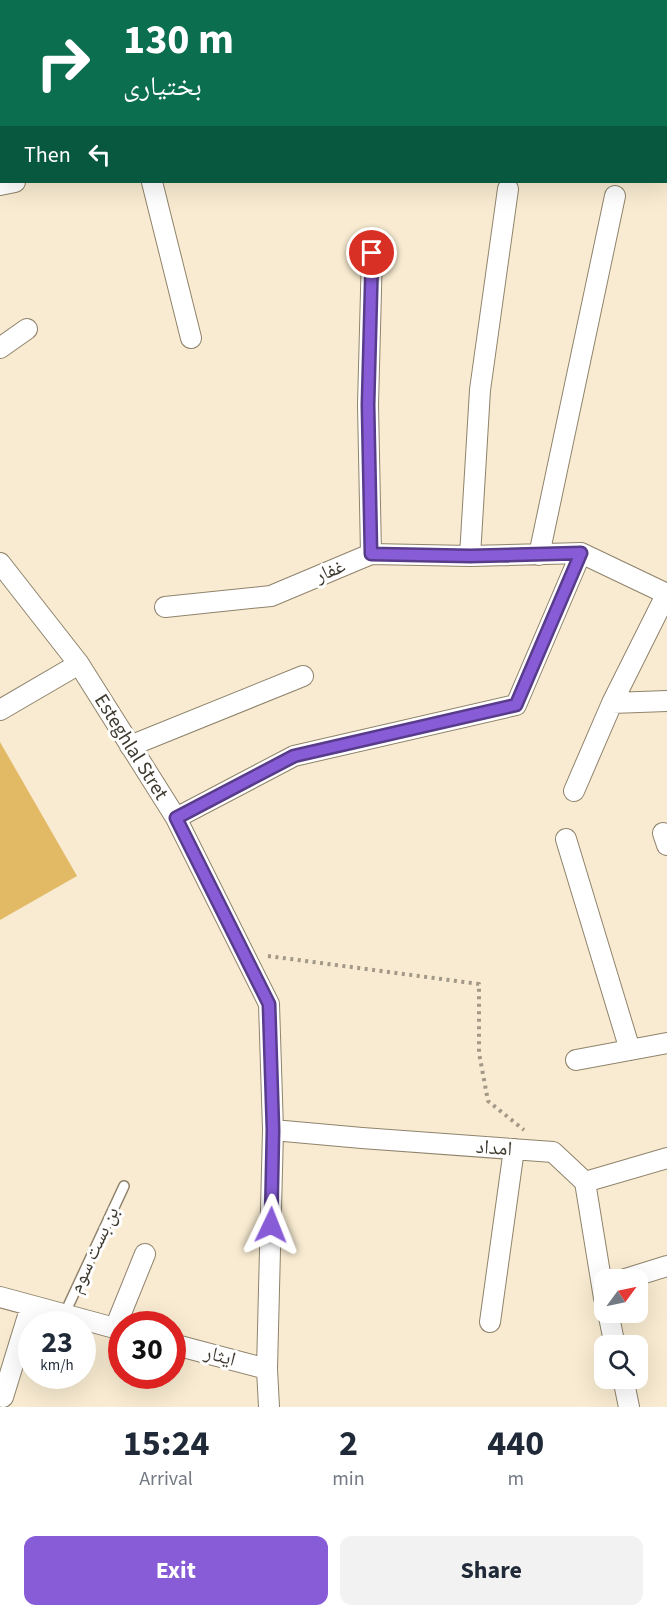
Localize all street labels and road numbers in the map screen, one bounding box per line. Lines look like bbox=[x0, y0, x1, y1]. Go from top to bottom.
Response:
street label: غفار bbox=[310, 552, 350, 590]
street label: Esteghlal Stret bbox=[87, 689, 175, 806]
street label: امداد bbox=[475, 1133, 513, 1163]
street label: بن بست سوم bbox=[62, 1202, 126, 1298]
street label: ایثار bbox=[200, 1338, 239, 1374]

